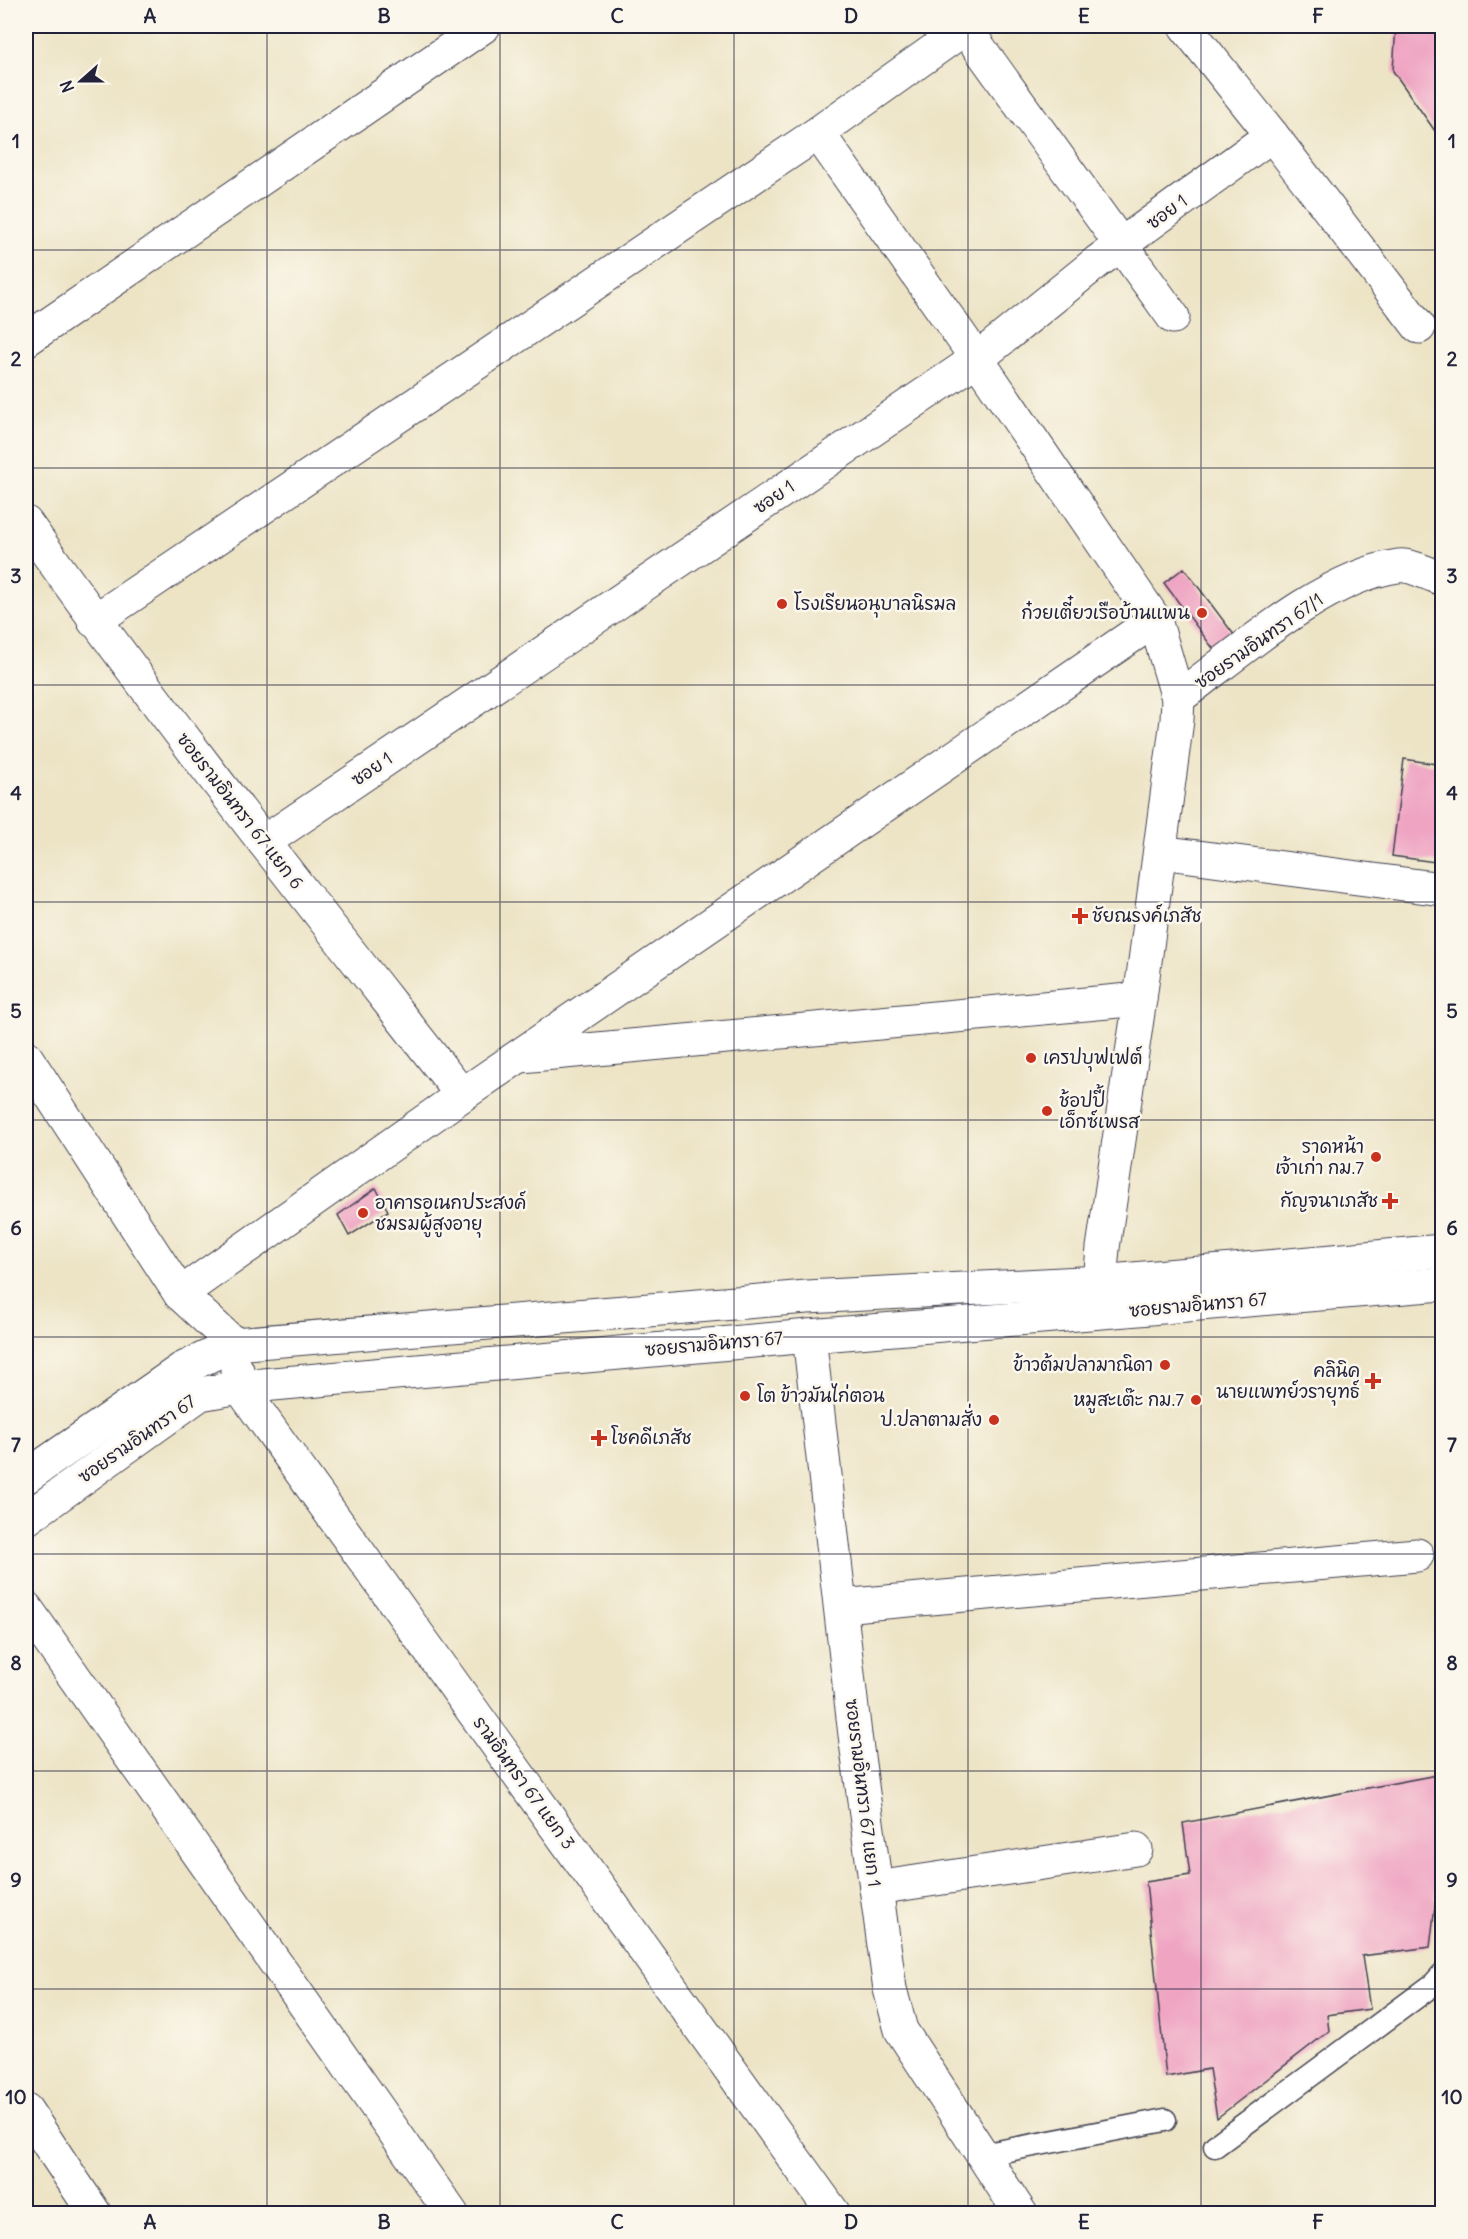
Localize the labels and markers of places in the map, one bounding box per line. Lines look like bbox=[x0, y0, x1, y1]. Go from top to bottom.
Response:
place label: โรงเรียนอนุบาลนิรมล bbox=[794, 591, 956, 618]
place label: ก๋วยเตี๋ยวเรือบ้านแพน bbox=[1021, 595, 1190, 624]
marker: โรงเรียนอนุบาลนิรมล bbox=[775, 597, 789, 611]
marker: ก๋วยเตี๋ยวเรือบ้านแพน bbox=[1195, 606, 1209, 620]
place label: ชัยณรงค์เภสัช bbox=[1092, 903, 1202, 927]
marker: ชัยณรงค์เภสัช bbox=[1073, 909, 1087, 923]
place label: เครปบุฟเฟต์ bbox=[1043, 1045, 1143, 1072]
marker: เครปบุฟเฟต์ bbox=[1024, 1051, 1038, 1065]
place label: ช้อปปี้ เอ็กซ์เพรส bbox=[1059, 1084, 1140, 1133]
marker: ช้อปปี้ เอ็กซ์เพรส bbox=[1040, 1104, 1054, 1118]
place label: ราดหน้า เจ้าเก่า กม.7 bbox=[1275, 1135, 1364, 1179]
marker: ราดหน้า เจ้าเก่า กม.7 bbox=[1369, 1150, 1383, 1164]
place label: กัญจนาเภสัช bbox=[1280, 1189, 1378, 1212]
place label: อาคารอเนกประสงค์ ชมรมผู้สูงอายุ bbox=[375, 1190, 526, 1238]
marker: กัญจนาเภสัช bbox=[1383, 1194, 1397, 1208]
marker: อาคารอเนกประสงค์ ชมรมผู้สูงอายุ bbox=[356, 1206, 370, 1220]
place label: ข้าวต้มปลามาณิดา bbox=[1013, 1353, 1153, 1376]
marker: ข้าวต้มปลามาณิดา bbox=[1158, 1358, 1172, 1372]
place label: คลินิค นายแพทย์วรายุทธ์ bbox=[1216, 1359, 1360, 1406]
marker: คลินิค นายแพทย์วรายุทธ์ bbox=[1364, 1372, 1382, 1390]
place label: โต ข้าวมันไก่ตอน bbox=[757, 1383, 885, 1407]
place label: หมูสะเต๊ะ กม.7 bbox=[1074, 1387, 1184, 1414]
marker: โต ข้าวมันไก่ตอน bbox=[738, 1389, 752, 1403]
marker: หมูสะเต๊ะ กม.7 bbox=[1189, 1393, 1203, 1407]
place label: ป.ปลาตามสั่ง bbox=[881, 1403, 982, 1431]
marker: ป.ปลาตามสั่ง bbox=[987, 1413, 1001, 1427]
place label: โชคดีเภสัช bbox=[611, 1425, 691, 1449]
marker: โชคดีเภสัช bbox=[592, 1431, 606, 1445]

